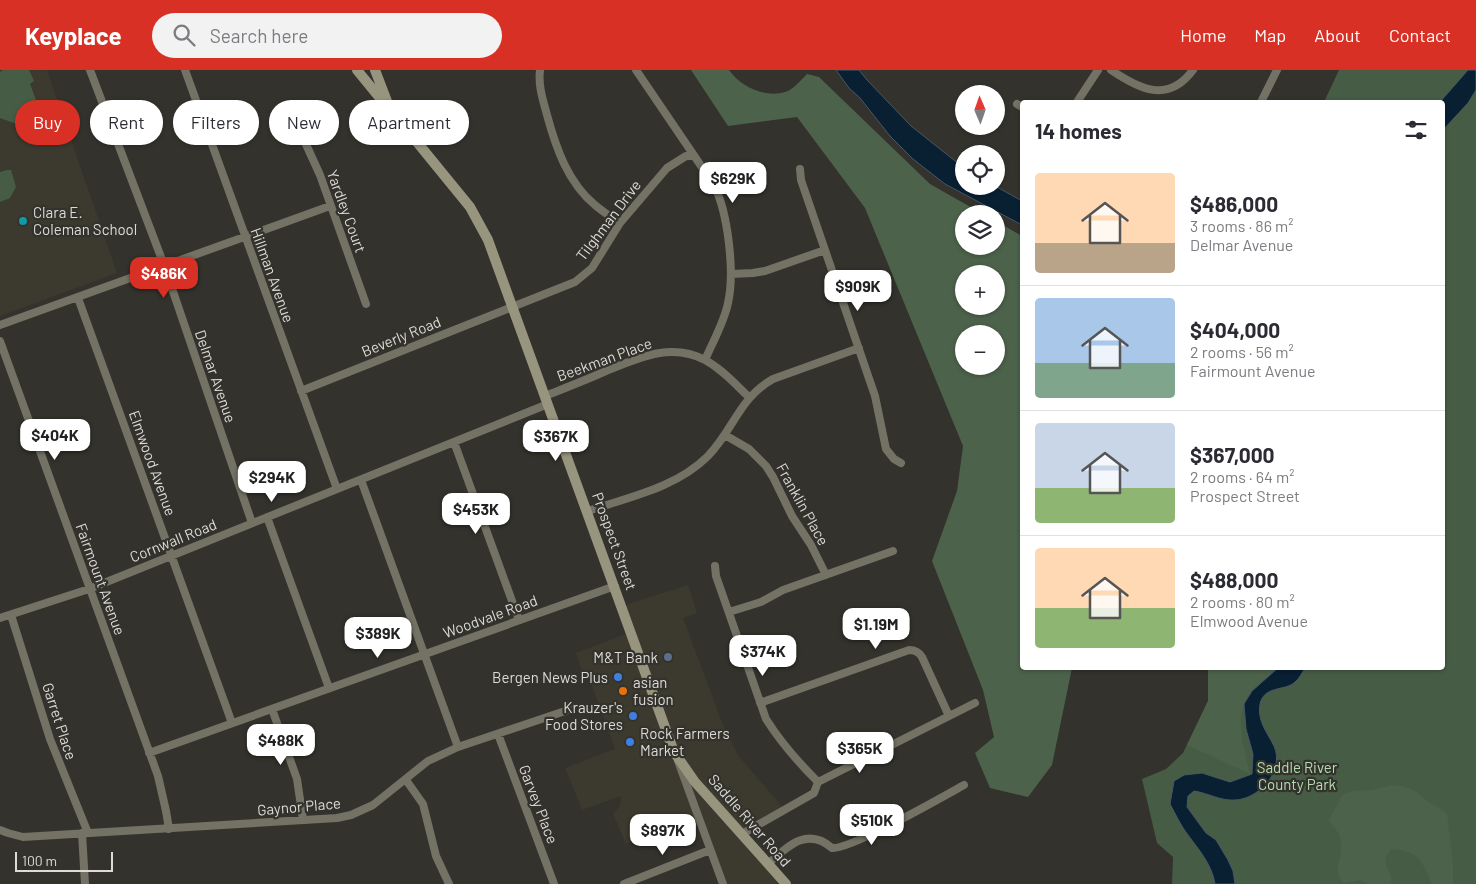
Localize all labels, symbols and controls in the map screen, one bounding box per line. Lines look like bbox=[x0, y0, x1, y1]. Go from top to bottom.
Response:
search box bbox=[152, 13, 502, 58]
text: Keyplace bbox=[25, 21, 122, 50]
icon: search bbox=[170, 21, 198, 49]
text: Search here bbox=[210, 24, 308, 47]
text: Home bbox=[1180, 24, 1226, 46]
text: Map bbox=[1254, 24, 1286, 46]
text: About bbox=[1314, 24, 1361, 46]
text: Contact bbox=[1389, 24, 1451, 46]
north arrow bbox=[955, 85, 1005, 135]
map controls bbox=[955, 85, 1005, 375]
chip: Buy bbox=[15, 100, 80, 145]
chip: Rent bbox=[90, 100, 163, 145]
chip: Filters bbox=[173, 100, 259, 145]
chip: New bbox=[269, 100, 339, 145]
chip: Apartment bbox=[349, 100, 469, 145]
icon: filters bbox=[1402, 116, 1430, 144]
text: 14 homes bbox=[1035, 118, 1122, 143]
button: locate bbox=[955, 145, 1005, 195]
pin: $629K bbox=[698, 162, 768, 204]
street label: Yardley Court bbox=[324, 167, 370, 255]
text: $629K bbox=[710, 168, 756, 187]
street label: Tilghman Drive bbox=[572, 176, 644, 264]
text: $486,000 bbox=[1190, 191, 1278, 216]
icon: home bbox=[1075, 193, 1135, 253]
place label: Clara E. Coleman School bbox=[33, 203, 137, 238]
button: layers bbox=[955, 205, 1005, 255]
marker: Clara E. Coleman School bbox=[17, 215, 29, 227]
text: 3 rooms · 86 m² bbox=[1190, 216, 1294, 235]
street label: Hillman Avenue bbox=[248, 225, 298, 325]
text: Delmar Avenue bbox=[1190, 235, 1293, 254]
pin: $486K bbox=[129, 256, 199, 299]
text: $486K bbox=[141, 263, 187, 282]
button: + bbox=[955, 265, 1005, 315]
pin: $909K bbox=[823, 270, 893, 312]
text: $909K bbox=[835, 276, 881, 295]
street label: Beverly Road bbox=[359, 312, 443, 360]
text: $404,000 bbox=[1190, 317, 1280, 342]
icon: home bbox=[1075, 318, 1135, 378]
button: − bbox=[955, 325, 1005, 375]
street label: Delmar Avenue bbox=[192, 327, 240, 425]
street label: Beekman Place bbox=[554, 333, 654, 385]
text: 2 rooms · 56 m² bbox=[1190, 342, 1294, 361]
text: Fairmount Avenue bbox=[1190, 361, 1316, 380]
street label: Elmwood Avenue bbox=[126, 408, 180, 518]
pin: $404K bbox=[20, 418, 90, 461]
pin: $367K bbox=[521, 420, 591, 462]
text: $404K bbox=[31, 425, 79, 444]
text: $367K bbox=[534, 426, 578, 445]
text: $367,000 bbox=[1190, 442, 1275, 467]
icon: home bbox=[1075, 443, 1135, 503]
pin: $294K bbox=[237, 460, 307, 503]
street label: Franklin Place bbox=[773, 460, 833, 548]
text: $294K bbox=[249, 467, 295, 486]
text: 2 rooms · 64 m² bbox=[1190, 467, 1294, 486]
text: Prospect Street bbox=[1190, 486, 1300, 505]
street label: Prospect Street bbox=[589, 490, 641, 592]
pin: $453K bbox=[441, 492, 511, 535]
text: $453K bbox=[453, 499, 499, 518]
street label: Cornwall Road bbox=[127, 514, 219, 566]
street label: Fairmount Avenue bbox=[72, 521, 130, 637]
text: $488,000 bbox=[1190, 567, 1278, 592]
icon: home bbox=[1075, 568, 1135, 628]
street label: Woodvale Road bbox=[440, 591, 540, 641]
text: 2 rooms · 80 m² bbox=[1190, 592, 1295, 611]
pin: $1.19M bbox=[835, 608, 917, 650]
text: Elmwood Avenue bbox=[1190, 611, 1308, 630]
text: $1.19M bbox=[854, 614, 898, 633]
pin: $389K bbox=[343, 616, 413, 659]
text: $389K bbox=[356, 623, 400, 642]
pin: $374K bbox=[728, 634, 798, 677]
text: $374K bbox=[740, 641, 786, 660]
place label: M&T Bank bbox=[593, 648, 658, 666]
marker: M&T Bank bbox=[662, 651, 674, 663]
place label: Bergen News Plus bbox=[492, 668, 608, 686]
marker: Bergen News Plus bbox=[612, 671, 624, 683]
place label: asian fusion bbox=[633, 673, 674, 708]
street label: Garret Place bbox=[39, 680, 81, 762]
marker: asian fusion bbox=[617, 685, 629, 697]
place label: Krauzer's Food Stores bbox=[545, 698, 623, 733]
marker: Krauzer's Food Stores bbox=[627, 710, 639, 722]
pin: $488K bbox=[246, 724, 316, 766]
place label: Rock Farmers Market bbox=[640, 724, 730, 759]
text: $488K bbox=[258, 730, 304, 749]
pin: $365K bbox=[825, 732, 895, 774]
marker: Rock Farmers Market bbox=[624, 736, 636, 748]
text: $365K bbox=[837, 738, 883, 757]
park label: Saddle River County Park bbox=[1257, 758, 1338, 793]
street label: Garvey Place bbox=[516, 762, 562, 846]
street label: Saddle River Road bbox=[705, 770, 795, 870]
street label: Gaynor Place bbox=[256, 793, 342, 819]
pin: $510K bbox=[837, 804, 907, 846]
text: $510K bbox=[851, 810, 893, 829]
pin: $897K bbox=[628, 814, 698, 856]
text: $897K bbox=[641, 820, 685, 839]
scale bar bbox=[15, 849, 112, 872]
text: 100 m bbox=[22, 852, 57, 869]

